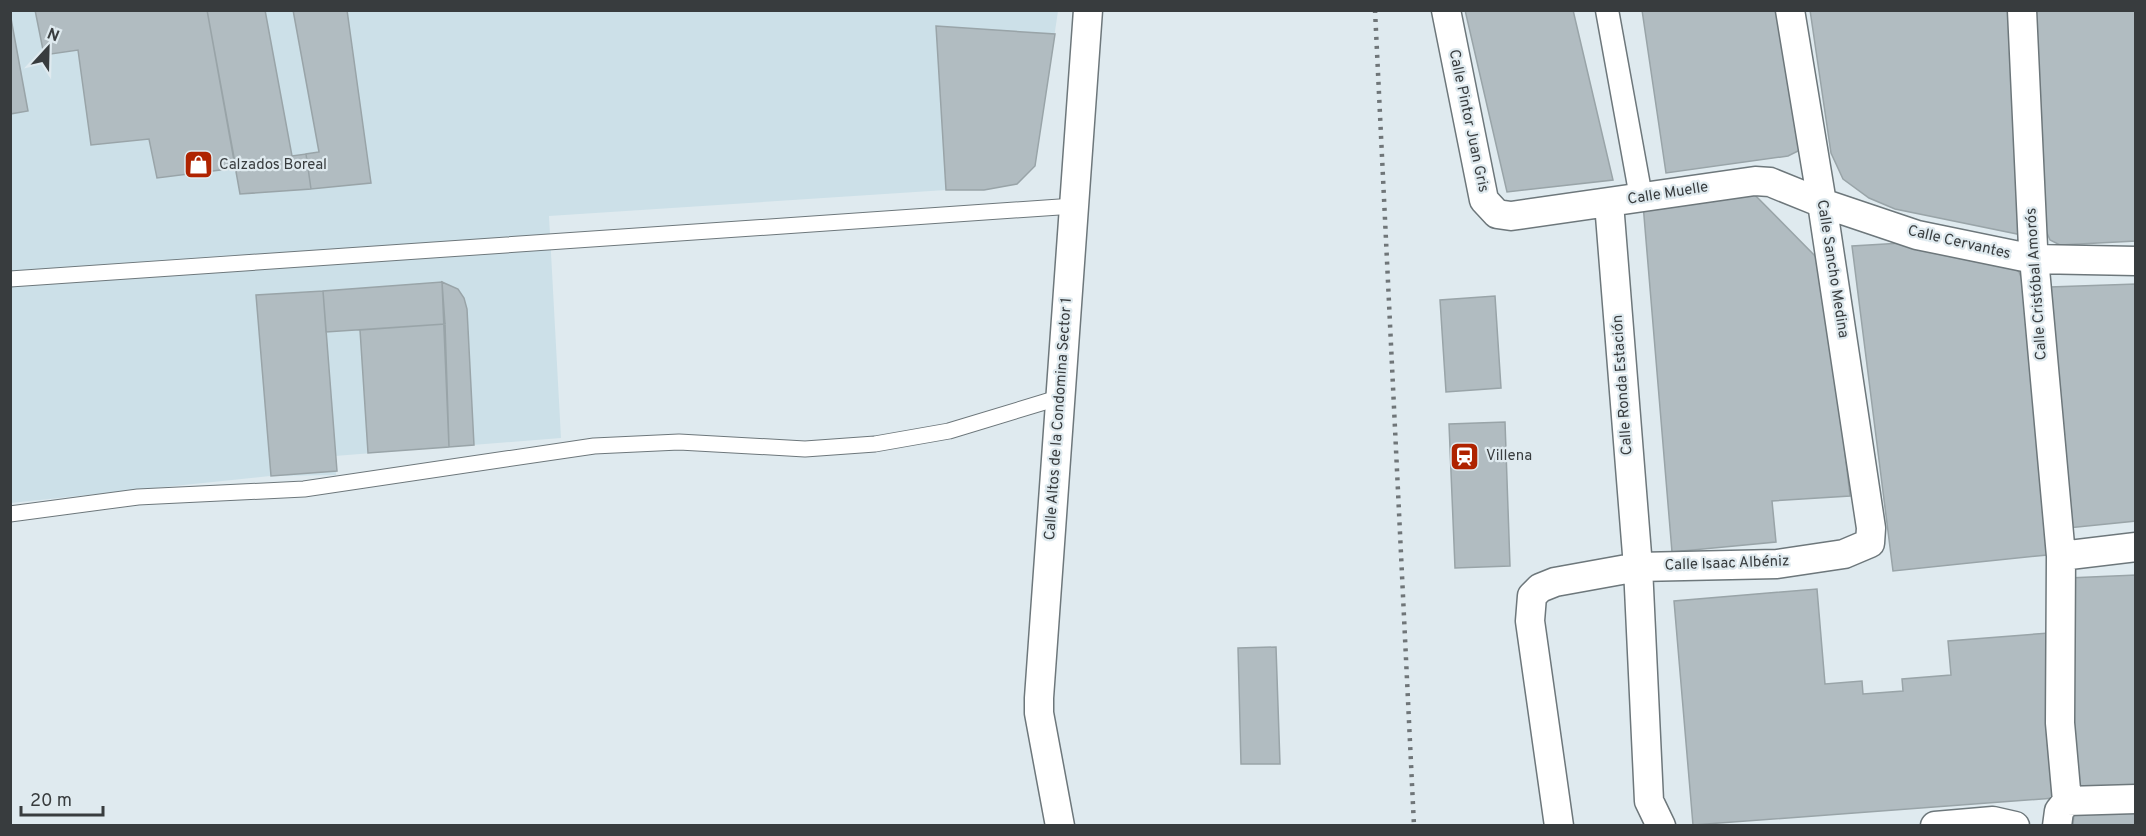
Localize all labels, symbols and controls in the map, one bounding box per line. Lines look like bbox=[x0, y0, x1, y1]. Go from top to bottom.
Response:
north arrow bbox=[18, 18, 78, 78]
text: N bbox=[44, 25, 62, 47]
street label: Calle Pintor Juan Gris bbox=[1444, 48, 1492, 194]
shop icon: Calzados Boreal bbox=[182, 149, 214, 181]
place label: Calzados Boreal bbox=[219, 156, 327, 175]
street label: Calle Muelle bbox=[1626, 178, 1710, 210]
street label: Calle Sancho Medina bbox=[1812, 198, 1852, 340]
street label: Calle Cristóbal Amorós bbox=[2022, 207, 2052, 361]
street label: Calle Cervantes bbox=[1906, 222, 2012, 264]
street label: Calle Altos de la Condomina Sector 1 bbox=[1041, 297, 1077, 541]
street label: Calle Ronda Estación bbox=[1609, 314, 1637, 456]
station icon: Villena bbox=[1449, 440, 1481, 472]
place label: Villena bbox=[1486, 447, 1532, 466]
street label: Calle Isaac Albéniz bbox=[1664, 552, 1790, 576]
scale bar bbox=[21, 779, 104, 817]
text: 20 m bbox=[30, 790, 72, 813]

